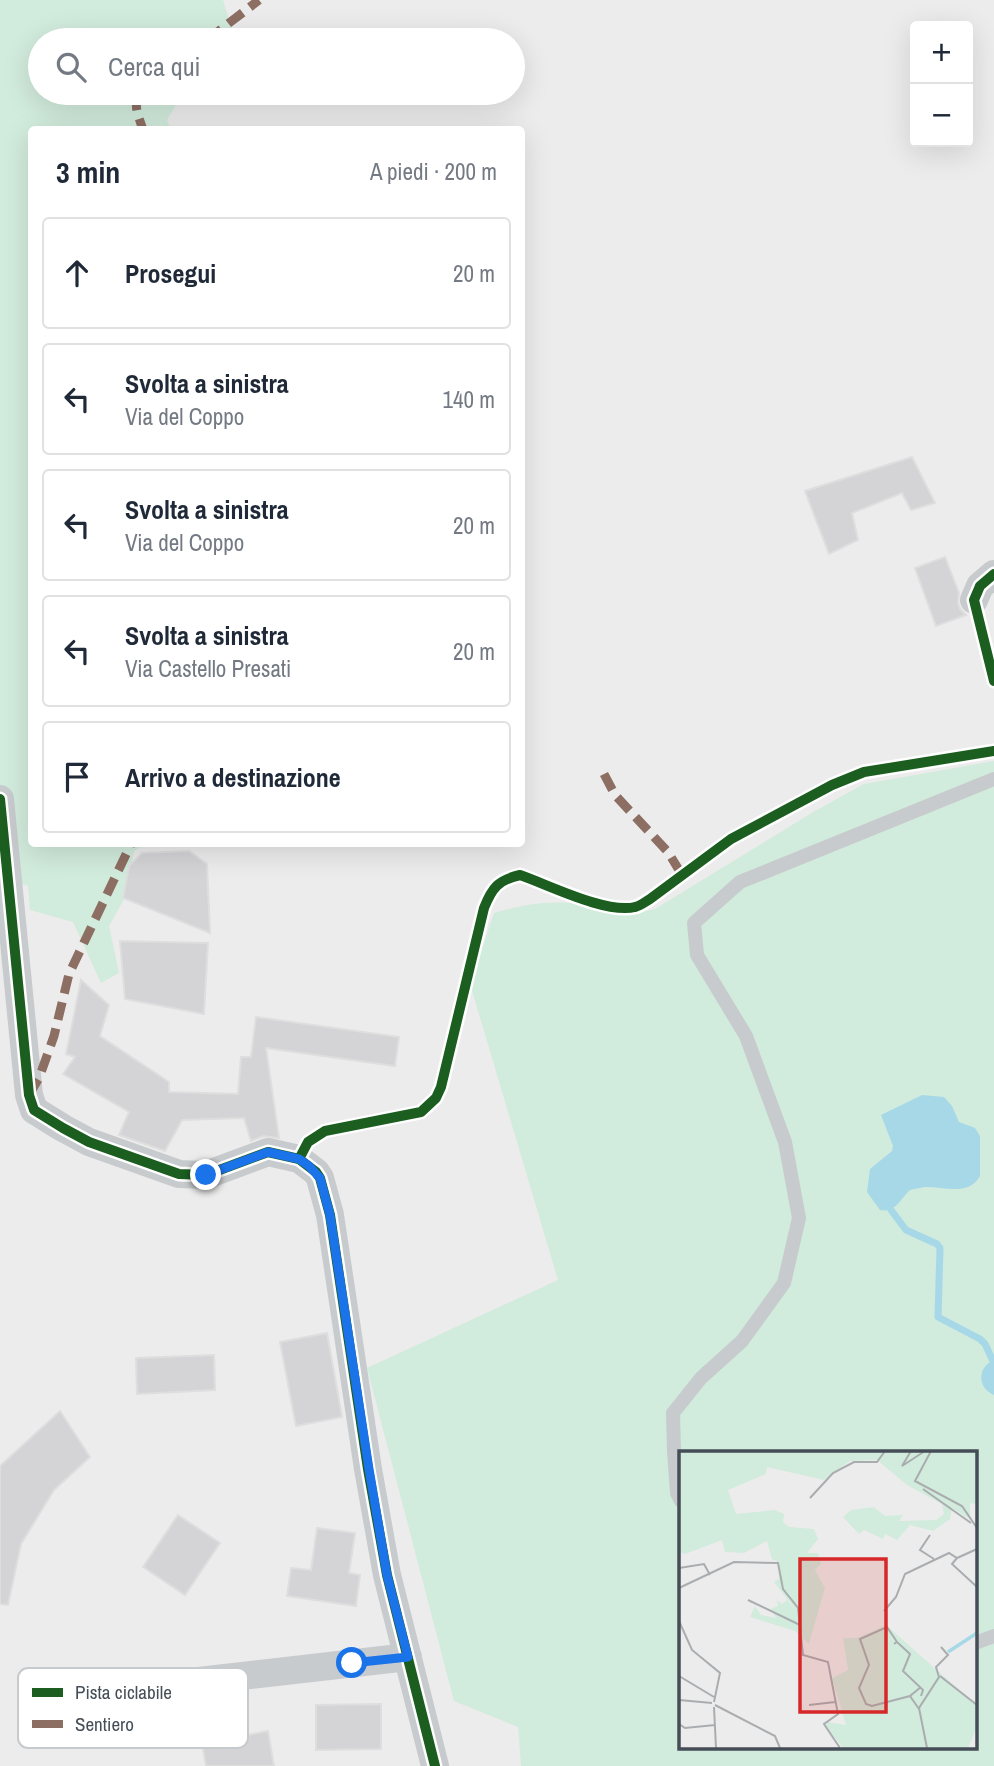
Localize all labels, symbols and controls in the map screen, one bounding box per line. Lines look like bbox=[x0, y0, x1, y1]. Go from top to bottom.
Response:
map controls bbox=[910, 21, 973, 147]
button: + bbox=[910, 21, 973, 84]
search box bbox=[28, 28, 525, 105]
icon: search bbox=[52, 48, 90, 86]
text: Cerca qui bbox=[108, 49, 200, 84]
button: − bbox=[910, 84, 973, 147]
text: 3 min bbox=[56, 152, 120, 192]
text: A piedi · 200 m bbox=[370, 156, 497, 187]
icon: ahead bbox=[58, 254, 96, 292]
text: Prosegui bbox=[125, 256, 216, 291]
text: 20 m bbox=[453, 258, 495, 289]
text: Svolta a sinistra bbox=[125, 366, 289, 401]
icon: left bbox=[58, 380, 96, 418]
text: 140 m bbox=[443, 384, 495, 415]
text: Via del Coppo bbox=[125, 401, 244, 432]
text: Svolta a sinistra bbox=[125, 492, 289, 527]
icon: left bbox=[58, 506, 96, 544]
text: 20 m bbox=[453, 510, 495, 541]
text: Via del Coppo bbox=[125, 527, 244, 558]
text: Svolta a sinistra bbox=[125, 618, 289, 653]
icon: left bbox=[58, 632, 96, 670]
text: 20 m bbox=[453, 636, 495, 667]
text: Via Castello Presati bbox=[125, 653, 291, 684]
icon: arrive bbox=[58, 758, 96, 796]
text: Arrivo a destinazione bbox=[125, 760, 341, 795]
route end bbox=[190, 1159, 221, 1190]
inset map bbox=[679, 1451, 976, 1748]
route start bbox=[336, 1647, 367, 1678]
legend bbox=[18, 1668, 248, 1748]
text: Pista ciclabile bbox=[75, 1679, 172, 1705]
text: Sentiero bbox=[75, 1711, 134, 1737]

